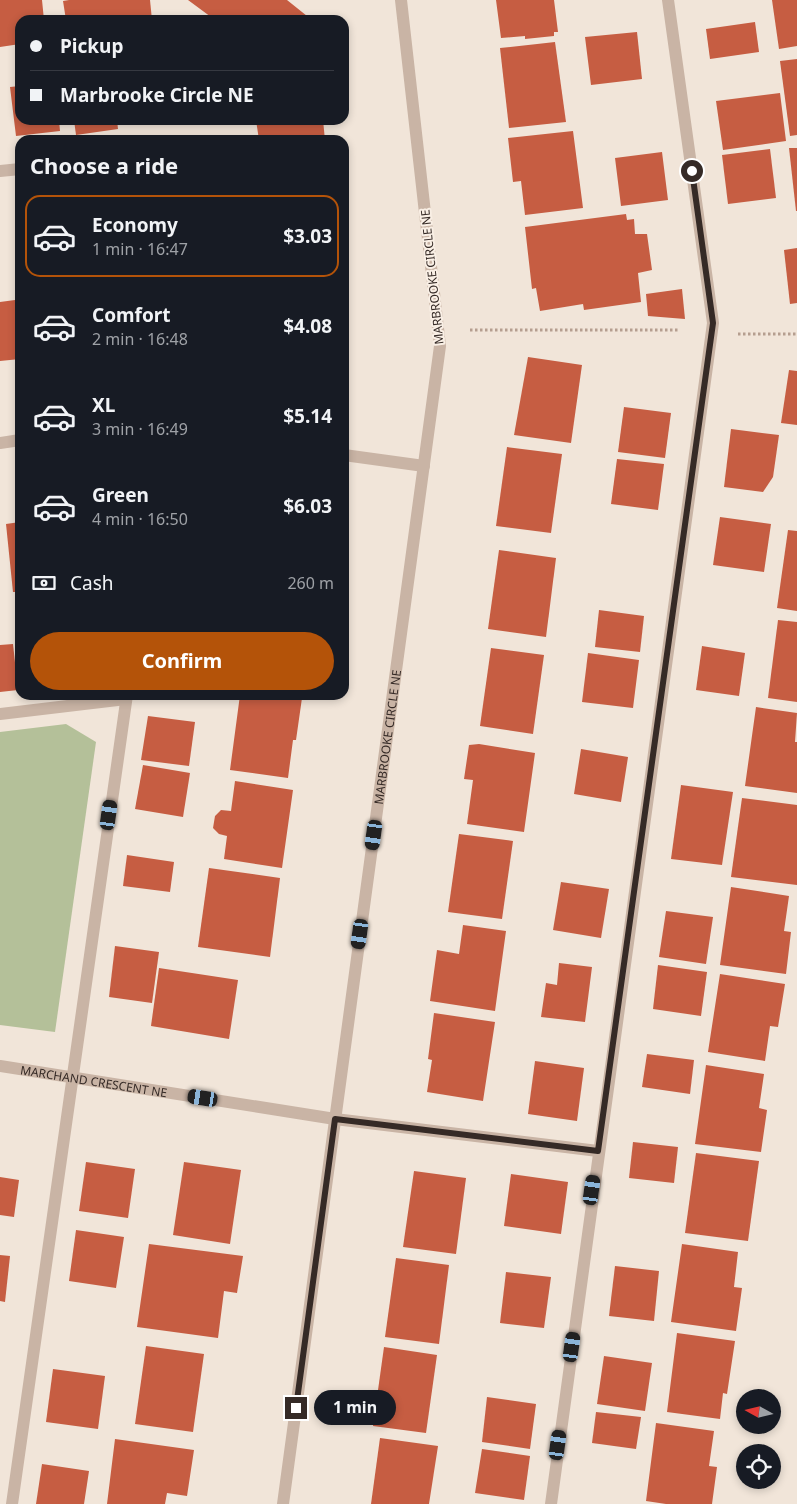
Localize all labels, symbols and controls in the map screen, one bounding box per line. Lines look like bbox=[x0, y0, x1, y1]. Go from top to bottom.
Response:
text: Pickup bbox=[60, 33, 123, 59]
text: Marbrooke Circle NE bbox=[60, 82, 254, 108]
text: Choose a ride bbox=[30, 150, 178, 180]
route start bbox=[681, 160, 703, 182]
street label: MARBROOKE CIRCLE NE bbox=[416, 209, 448, 345]
text: Economy bbox=[92, 212, 178, 238]
icon: car bbox=[32, 214, 77, 259]
text: $3.03 bbox=[283, 223, 332, 249]
text: 1 min · 16:47 bbox=[92, 238, 188, 260]
text: Comfort bbox=[92, 302, 171, 328]
icon: car bbox=[32, 304, 77, 349]
text: $4.08 bbox=[283, 313, 332, 339]
text: 2 min · 16:48 bbox=[92, 328, 188, 350]
text: XL bbox=[92, 392, 115, 418]
icon: car bbox=[32, 394, 77, 439]
text: $5.14 bbox=[283, 403, 332, 429]
text: 3 min · 16:49 bbox=[92, 418, 188, 440]
text: Green bbox=[92, 482, 149, 508]
icon: car bbox=[32, 484, 77, 529]
text: $6.03 bbox=[283, 493, 332, 519]
text: 4 min · 16:50 bbox=[92, 508, 188, 530]
icon: cash bbox=[30, 569, 58, 597]
text: Cash bbox=[70, 570, 114, 596]
text: 260 m bbox=[287, 572, 334, 594]
button: Confirm bbox=[30, 632, 334, 690]
street label: MARBROOKE CIRCLE NE bbox=[369, 669, 405, 806]
car bbox=[99, 799, 118, 831]
car bbox=[364, 819, 383, 851]
car bbox=[350, 918, 369, 950]
street label: MARCHAND CRESCENT NE bbox=[19, 1061, 169, 1101]
car bbox=[187, 1088, 218, 1108]
car bbox=[582, 1174, 601, 1206]
car bbox=[562, 1331, 581, 1363]
north arrow bbox=[736, 1389, 781, 1434]
map controls bbox=[736, 1389, 781, 1489]
callout: 1 min bbox=[314, 1390, 396, 1426]
text: 1 min bbox=[333, 1396, 377, 1418]
route end bbox=[285, 1397, 307, 1419]
car bbox=[548, 1429, 567, 1461]
button: locate bbox=[736, 1444, 781, 1489]

